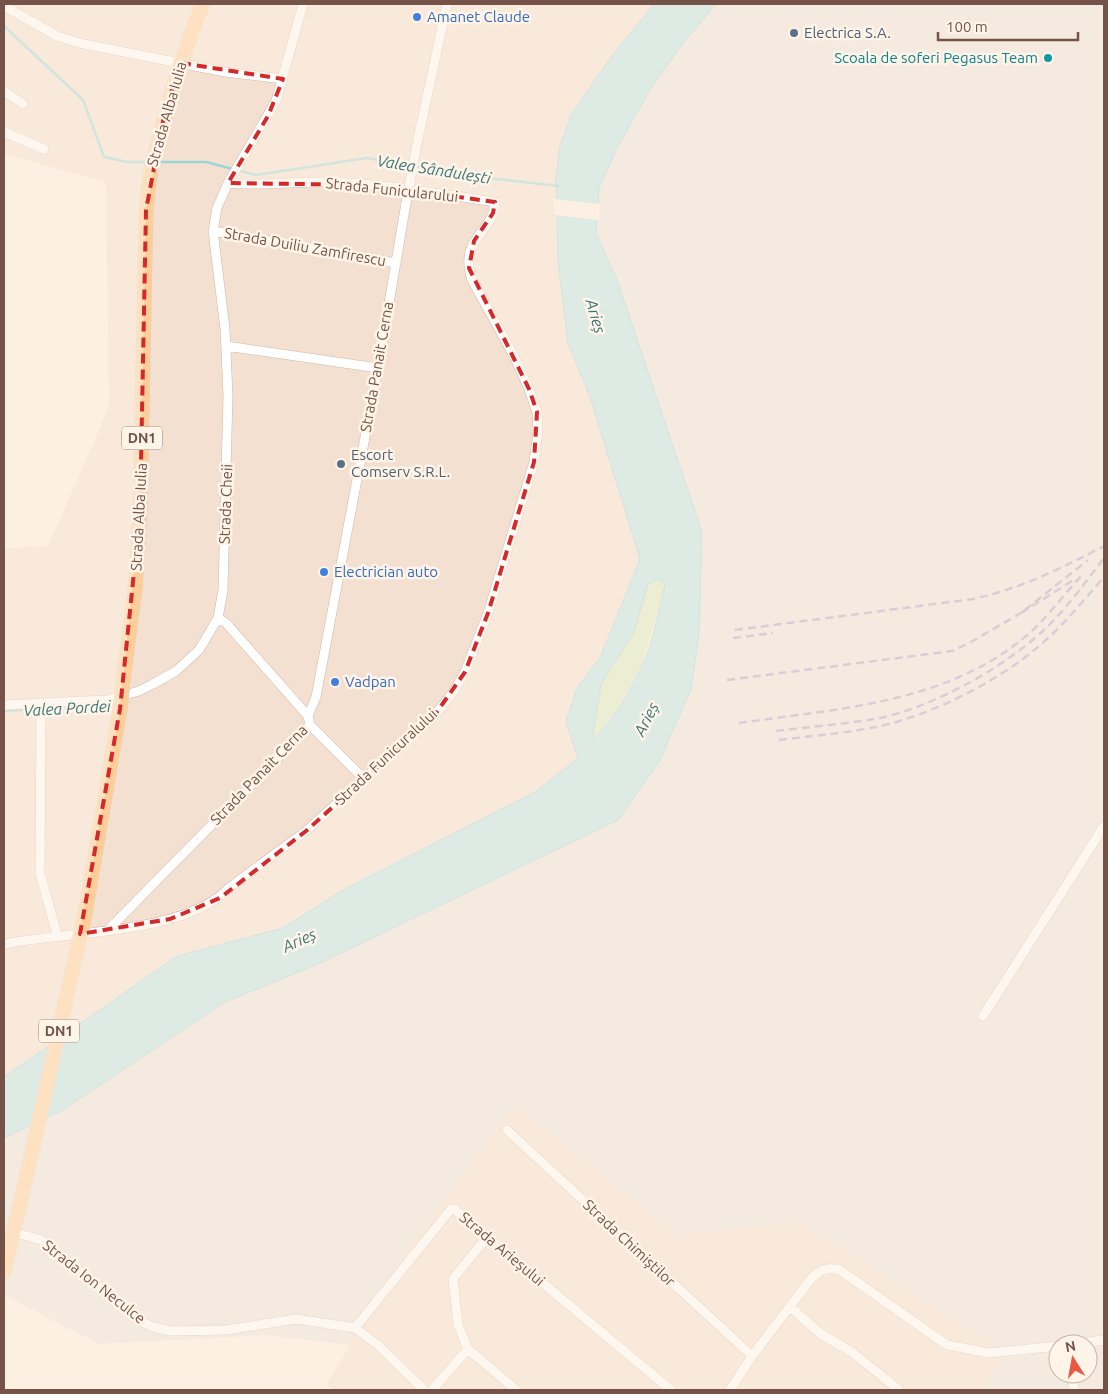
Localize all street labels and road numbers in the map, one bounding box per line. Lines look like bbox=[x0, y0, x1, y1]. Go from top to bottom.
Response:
street label: Strada Alba Iulia bbox=[143, 59, 190, 168]
street label: Strada Funicularului bbox=[325, 174, 459, 205]
street label: Strada Duiliu Zamfirescu bbox=[223, 224, 387, 269]
street label: Strada Panait Cerna bbox=[357, 300, 396, 434]
road number: DN1 bbox=[122, 426, 162, 449]
street label: Strada Alba Iulia bbox=[127, 462, 150, 572]
street label: Strada Cheii bbox=[216, 464, 235, 544]
street label: Strada Funicuralului bbox=[331, 705, 440, 808]
street label: Strada Panait Cerna bbox=[207, 721, 311, 828]
road number: DN1 bbox=[39, 1019, 79, 1042]
street label: Strada Chimiștilor bbox=[580, 1196, 679, 1290]
street label: Strada Arieșului bbox=[456, 1208, 548, 1289]
street label: Strada Ion Neculce bbox=[40, 1236, 149, 1327]

